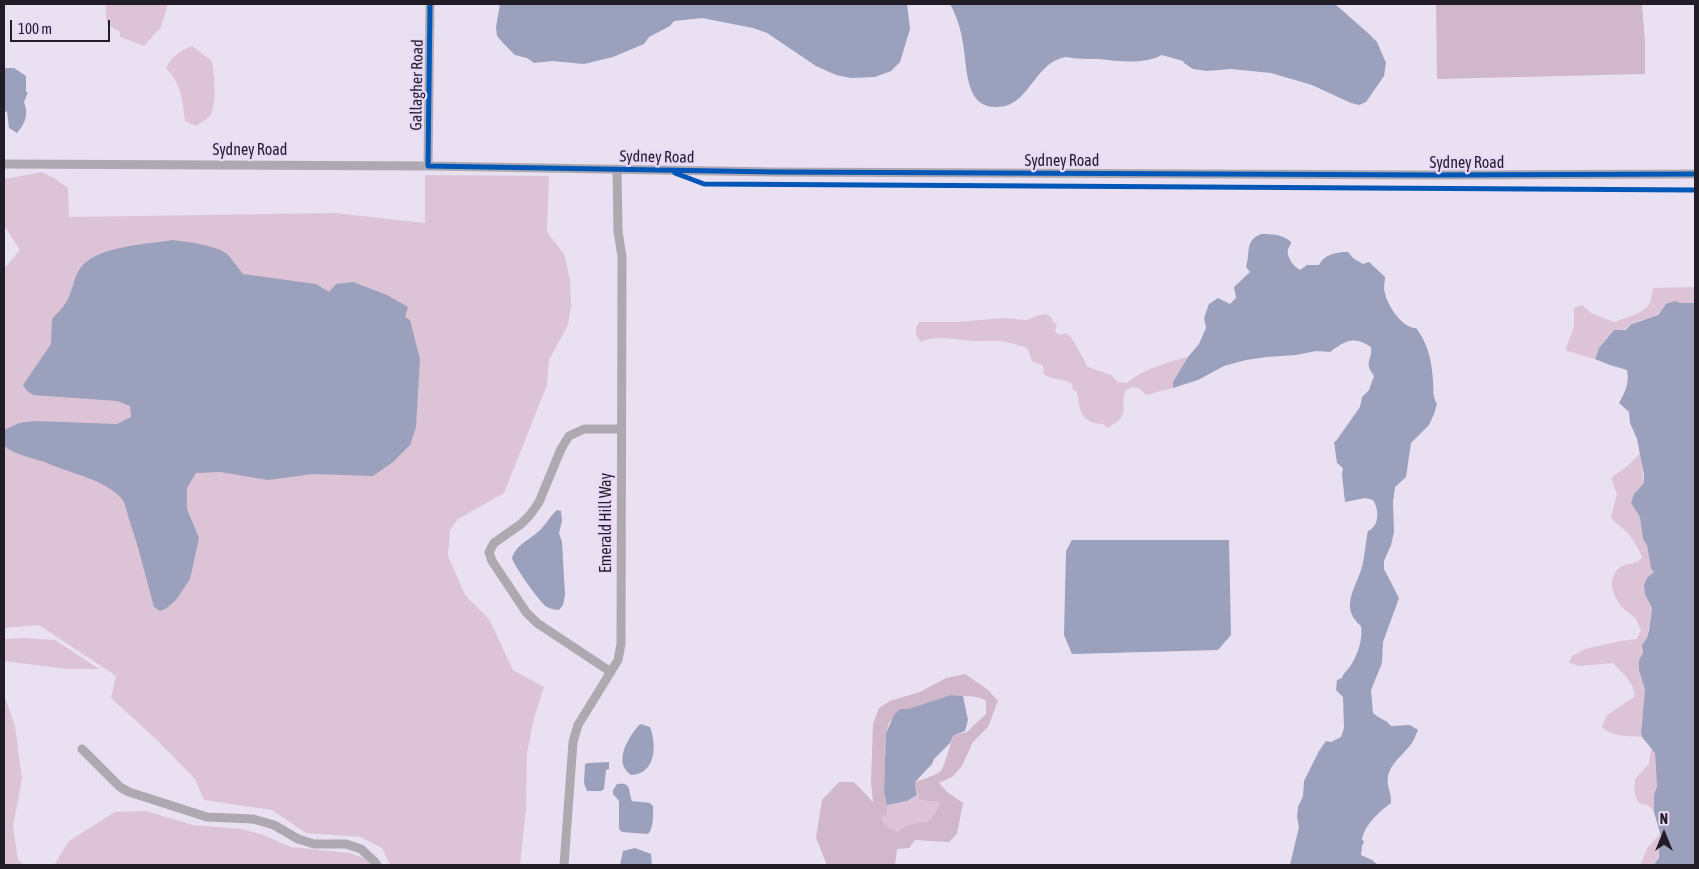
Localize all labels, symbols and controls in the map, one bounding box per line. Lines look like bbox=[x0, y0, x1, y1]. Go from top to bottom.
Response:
scale bar bbox=[12, 10, 112, 42]
text: 100 m bbox=[18, 20, 52, 37]
street label: Gallagher Road bbox=[407, 39, 427, 131]
street label: Sydney Road bbox=[213, 140, 287, 160]
street label: Sydney Road bbox=[619, 147, 695, 167]
street label: Sydney Road bbox=[1025, 151, 1099, 171]
street label: Sydney Road bbox=[1430, 153, 1504, 173]
street label: Emerald Hill Way bbox=[596, 473, 616, 573]
north arrow bbox=[1639, 809, 1689, 859]
text: N bbox=[1660, 811, 1668, 827]

